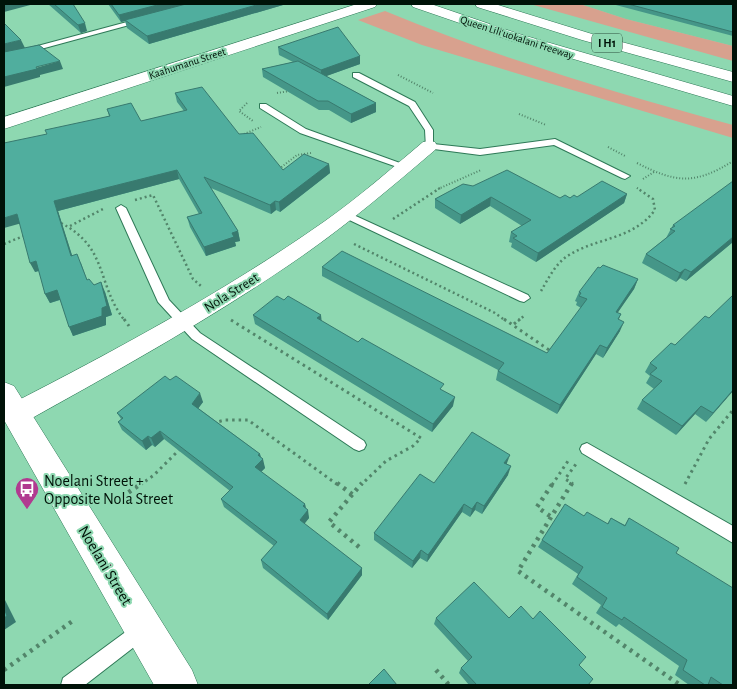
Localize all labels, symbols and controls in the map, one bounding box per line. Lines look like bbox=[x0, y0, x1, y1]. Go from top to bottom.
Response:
street label: Queen Liliʻuokalani Freeway bbox=[459, 14, 575, 61]
road number: I H1 bbox=[592, 34, 622, 52]
street label: Kaahumanu Street bbox=[147, 46, 227, 81]
street label: Nola Street bbox=[202, 270, 262, 315]
place label: Noelani Street + Opposite Nola Street bbox=[44, 473, 173, 507]
bus stop icon: Noelani Street + Opposite Nola Street bbox=[14, 476, 40, 510]
street label: Noelani Street bbox=[75, 523, 135, 608]

